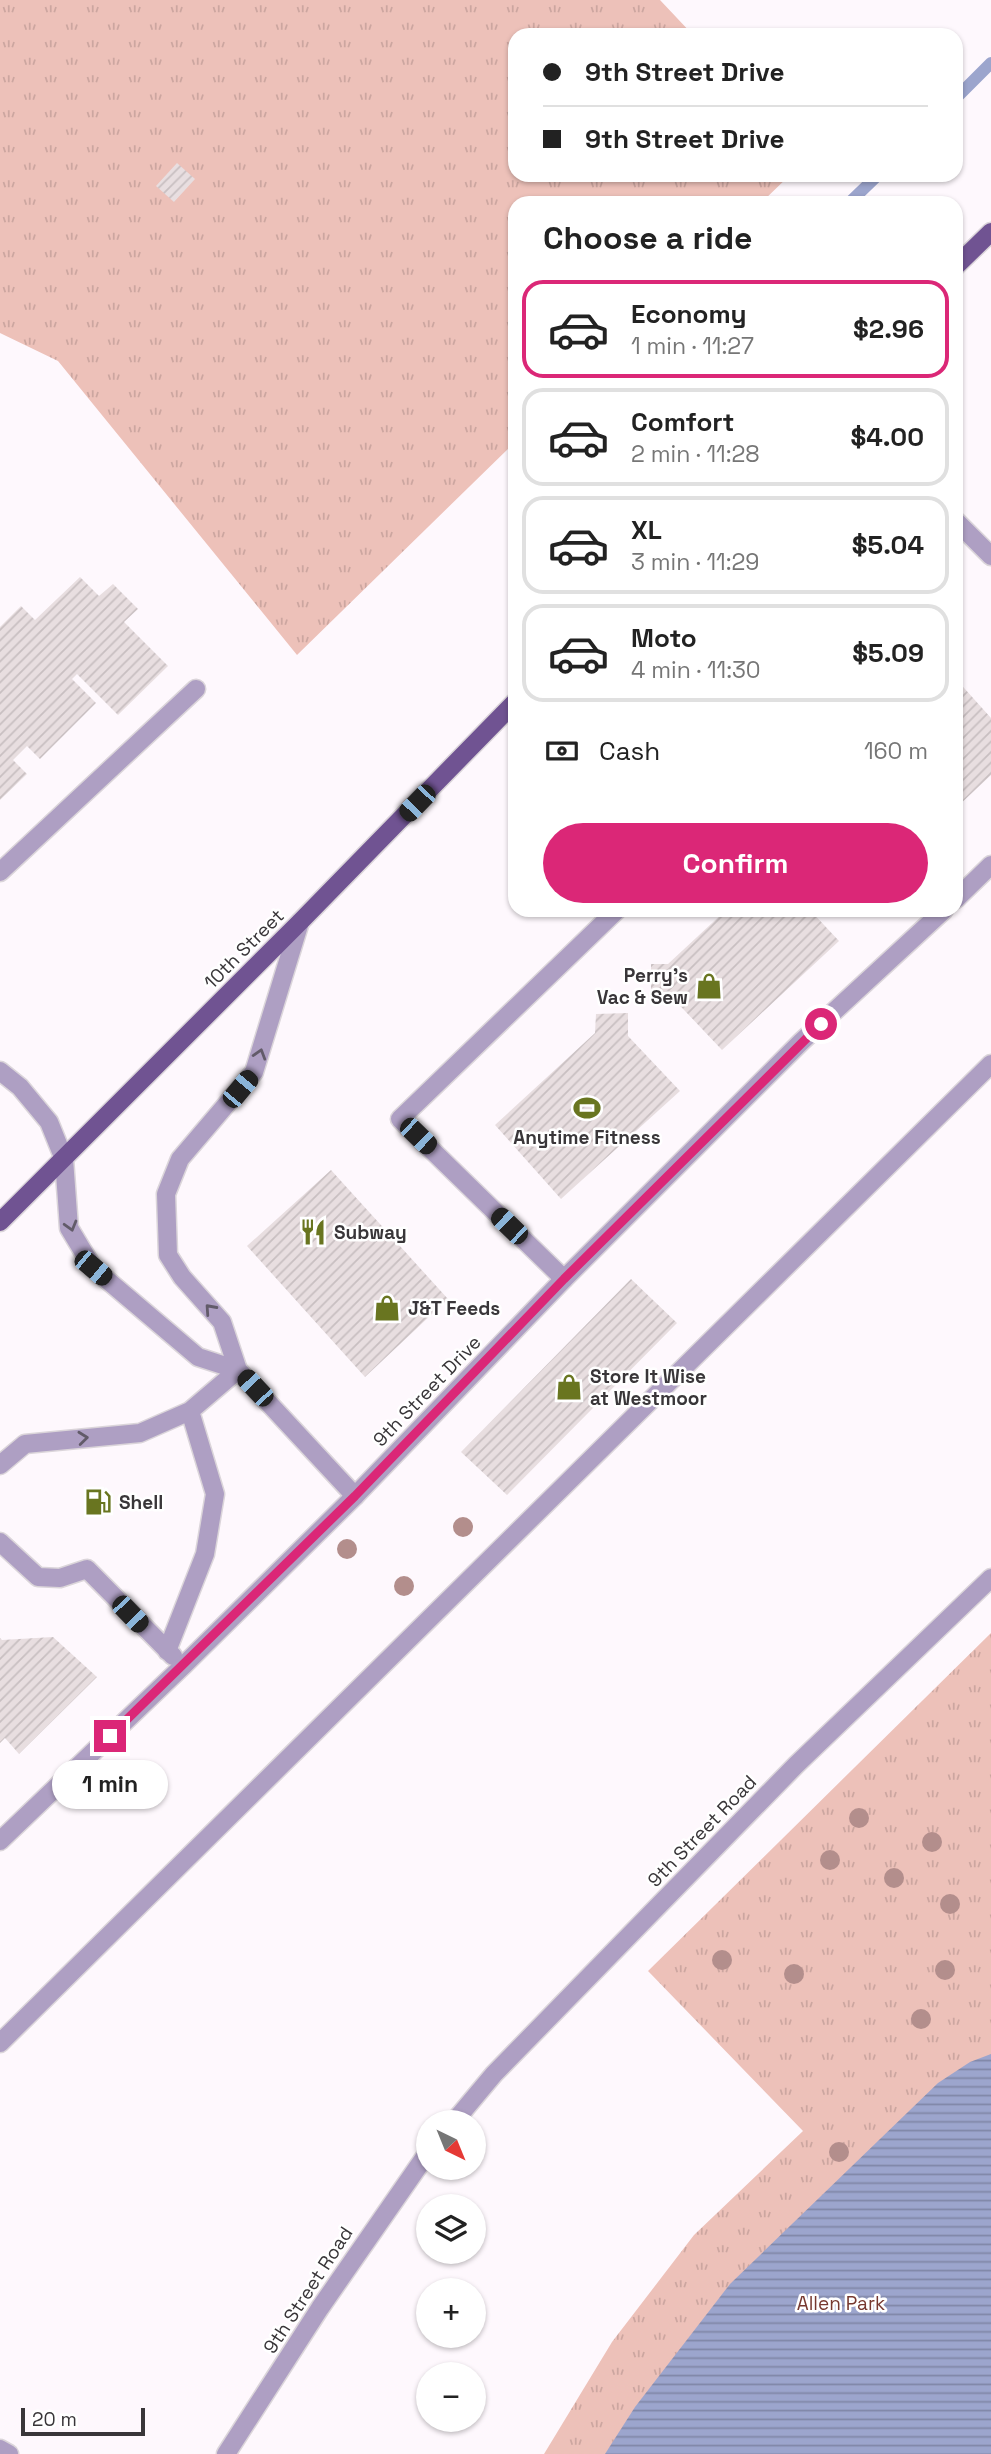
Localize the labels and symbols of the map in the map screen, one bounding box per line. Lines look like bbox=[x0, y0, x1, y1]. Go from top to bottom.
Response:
car bbox=[395, 781, 440, 825]
street label: 10th Street bbox=[199, 904, 289, 994]
place label: Perry's Vac & Sew bbox=[597, 963, 688, 1010]
shop icon: Perry's Vac & Sew bbox=[694, 971, 724, 1001]
route start bbox=[805, 1008, 837, 1040]
one-way arrow bbox=[252, 1048, 266, 1060]
car bbox=[219, 1066, 262, 1112]
sports icon: Anytime Fitness bbox=[572, 1093, 602, 1123]
car bbox=[396, 1114, 441, 1158]
place label: Anytime Fitness bbox=[513, 1125, 661, 1150]
car bbox=[487, 1204, 532, 1248]
restaurant icon: Subway bbox=[298, 1217, 328, 1247]
one-way arrow bbox=[63, 1220, 78, 1232]
place label: Subway bbox=[334, 1220, 407, 1245]
car bbox=[71, 1246, 116, 1290]
shop icon: J&T Feeds bbox=[372, 1293, 402, 1323]
place label: J&T Feeds bbox=[408, 1296, 500, 1321]
one-way arrow bbox=[206, 1304, 219, 1317]
street label: 9th Street Drive bbox=[368, 1330, 486, 1452]
place label: Store It Wise at Westmoor bbox=[590, 1364, 707, 1411]
car bbox=[233, 1365, 278, 1411]
shop icon: Store It Wise at Westmoor bbox=[554, 1372, 584, 1402]
one-way arrow bbox=[77, 1431, 88, 1446]
fuel station icon: Shell bbox=[83, 1487, 113, 1517]
place label: Shell bbox=[119, 1490, 163, 1515]
car bbox=[108, 1592, 153, 1636]
route end bbox=[94, 1720, 126, 1752]
callout: 1 min bbox=[52, 1760, 168, 1810]
street label: 9th Street Road bbox=[642, 1770, 762, 1892]
north arrow bbox=[416, 2110, 486, 2180]
street label: 9th Street Road bbox=[258, 2222, 358, 2358]
park label: Allen Park bbox=[797, 2291, 885, 2316]
scale bar bbox=[21, 2405, 145, 2437]

